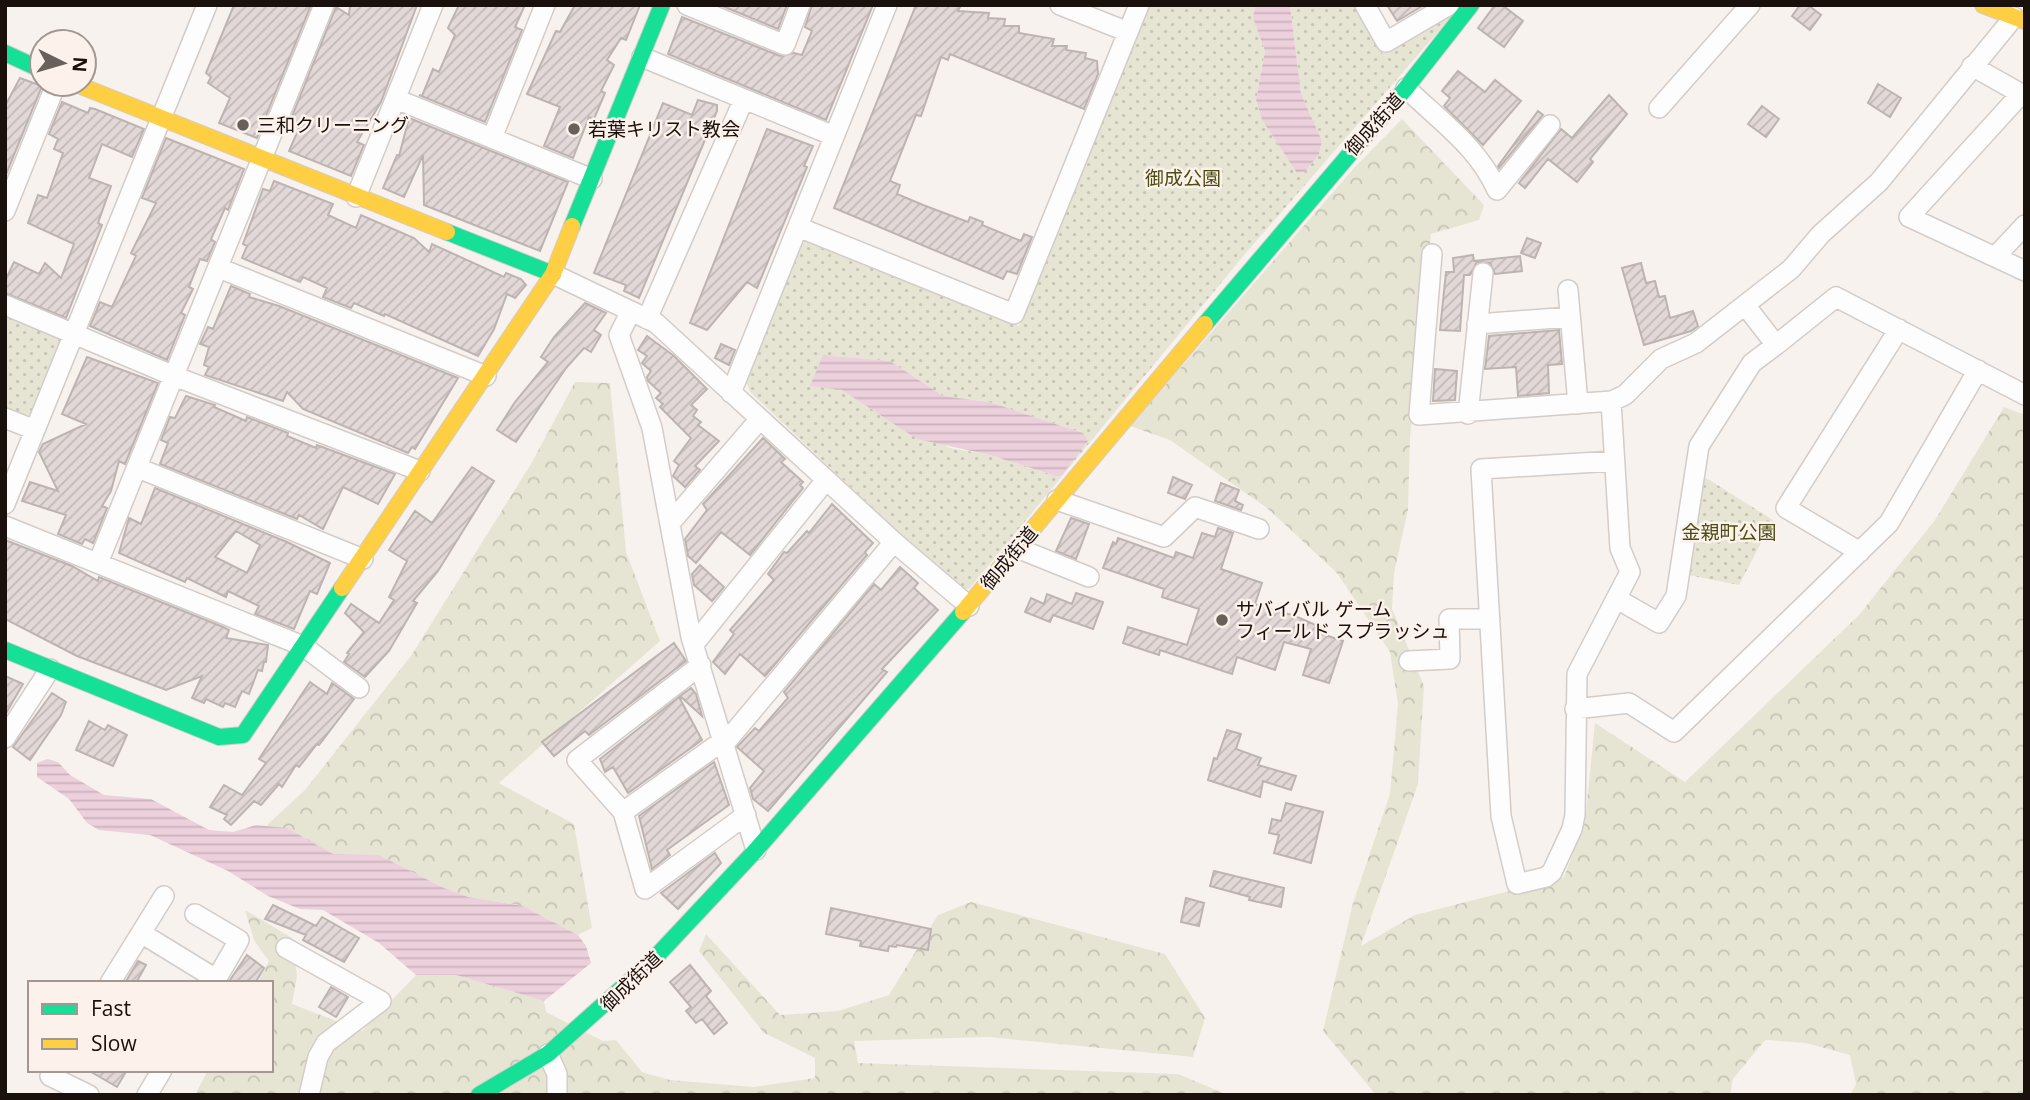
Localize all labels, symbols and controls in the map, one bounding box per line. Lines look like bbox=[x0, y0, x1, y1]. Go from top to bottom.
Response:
north arrow bbox=[28, 28, 98, 98]
text: N bbox=[66, 56, 94, 73]
street label: 御成街道 bbox=[1339, 87, 1409, 161]
place label: 三和クリーニング bbox=[257, 112, 409, 138]
place label: 若葉キリスト教会 bbox=[588, 116, 740, 142]
marker: 三和クリーニング bbox=[235, 117, 251, 133]
marker: 若葉キリスト教会 bbox=[566, 121, 582, 137]
park label: 御成公園 bbox=[1145, 165, 1221, 191]
park label: 金親町公園 bbox=[1681, 519, 1777, 545]
street label: 御成街道 bbox=[975, 521, 1043, 595]
place label: サバイバル ゲーム フィールド スプラッシュ bbox=[1236, 596, 1450, 644]
marker: サバイバル ゲーム フィールド スプラッシュ bbox=[1214, 612, 1230, 628]
street label: 御成街道 bbox=[595, 945, 667, 1017]
legend bbox=[28, 981, 273, 1072]
text: Fast bbox=[91, 994, 131, 1022]
text: Slow bbox=[91, 1029, 137, 1057]

